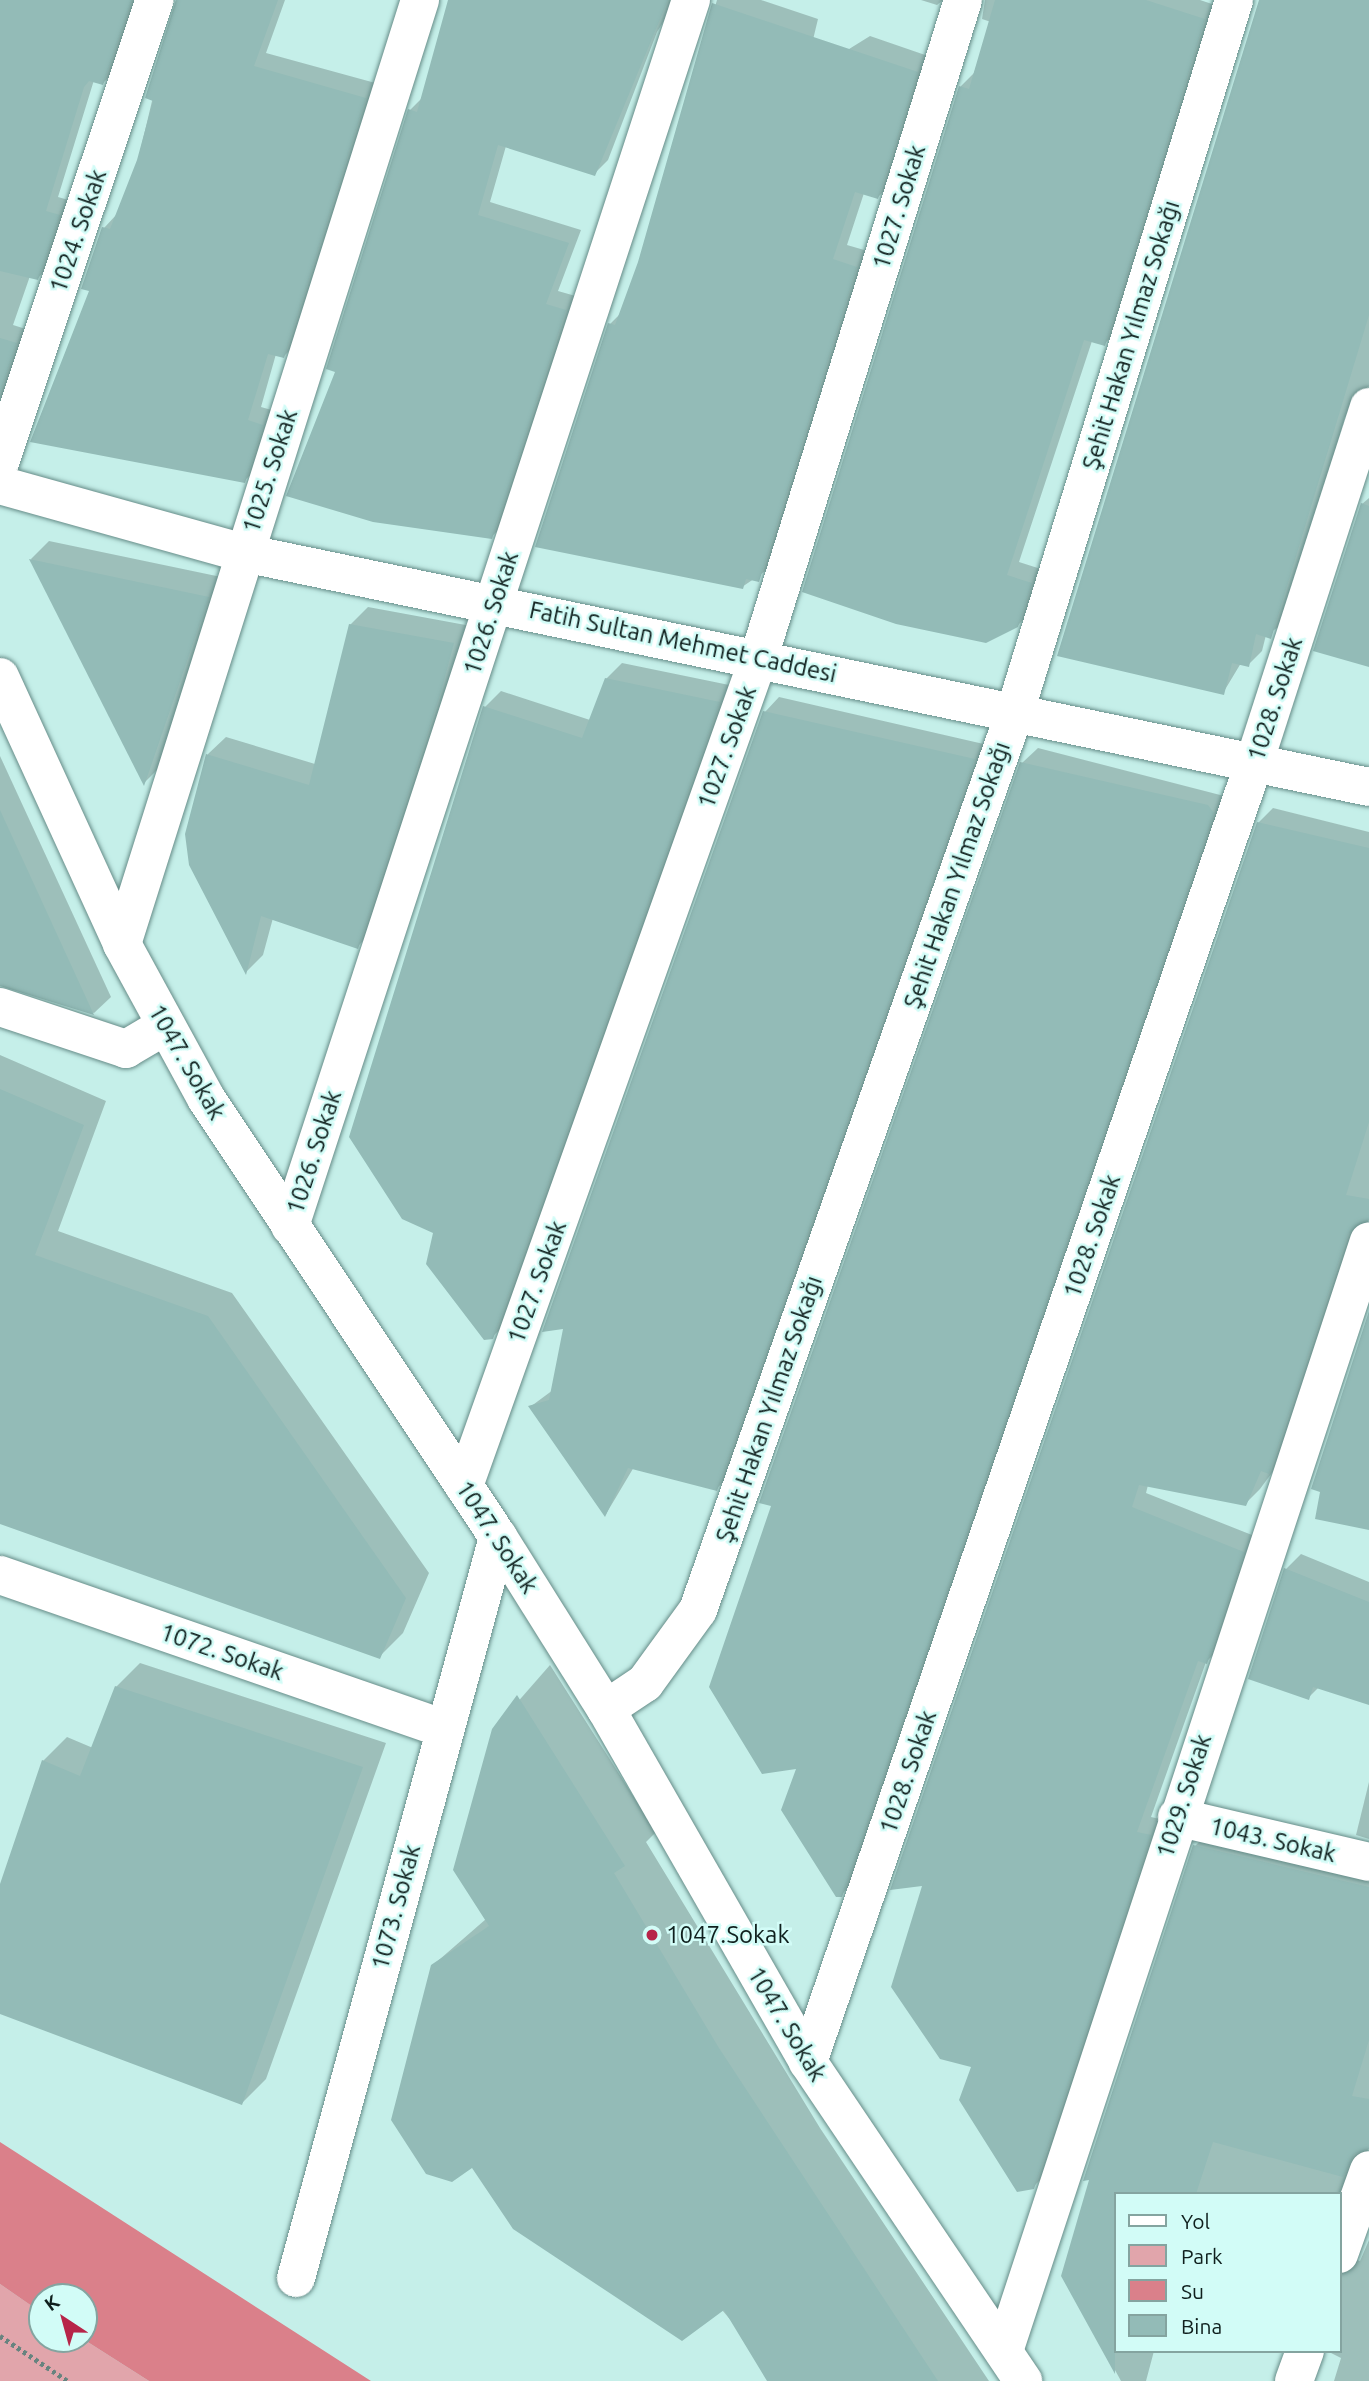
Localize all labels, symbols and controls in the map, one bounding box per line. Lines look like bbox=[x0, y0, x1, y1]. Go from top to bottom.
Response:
street label: 1027. Sokak bbox=[866, 141, 932, 273]
street label: 1024. Sokak bbox=[43, 165, 113, 297]
street label: Şehit Hakan Yılmaz Sokağı bbox=[1076, 197, 1186, 473]
street label: 1025. Sokak bbox=[236, 405, 304, 537]
street label: 1026. Sokak bbox=[457, 547, 525, 679]
street label: Fatih Sultan Mehmet Caddesi bbox=[527, 595, 839, 689]
street label: 1028. Sokak bbox=[1241, 633, 1309, 765]
street label: 1027. Sokak bbox=[691, 682, 763, 812]
street label: Şehit Hakan Yılmaz Sokağı bbox=[898, 738, 1016, 1012]
street label: 1047. Sokak bbox=[142, 999, 232, 1125]
street label: 1026. Sokak bbox=[280, 1086, 348, 1218]
street label: 1028. Sokak bbox=[1057, 1170, 1127, 1302]
street label: 1027. Sokak bbox=[501, 1217, 573, 1347]
street label: Şehit Hakan Yılmaz Sokağı bbox=[710, 1272, 828, 1546]
street label: 1047. Sokak bbox=[450, 1475, 544, 1599]
street label: 1072. Sokak bbox=[156, 1617, 288, 1687]
street label: 1028. Sokak bbox=[873, 1706, 943, 1838]
street label: 1029. Sokak bbox=[1150, 1730, 1218, 1862]
street label: 1043. Sokak bbox=[1207, 1811, 1339, 1869]
street label: 1073. Sokak bbox=[365, 1841, 427, 1973]
place label: 1047.Sokak bbox=[666, 1921, 790, 1949]
marker: 1047.Sokak bbox=[644, 1927, 660, 1943]
street label: 1047. Sokak bbox=[742, 1961, 832, 2087]
legend bbox=[1114, 2192, 1341, 2353]
text: Yol bbox=[1181, 2209, 1210, 2233]
text: Park bbox=[1181, 2244, 1223, 2268]
text: Su bbox=[1181, 2279, 1204, 2303]
north arrow bbox=[28, 2283, 98, 2353]
text: K bbox=[40, 2290, 63, 2315]
text: Bina bbox=[1181, 2314, 1222, 2338]

